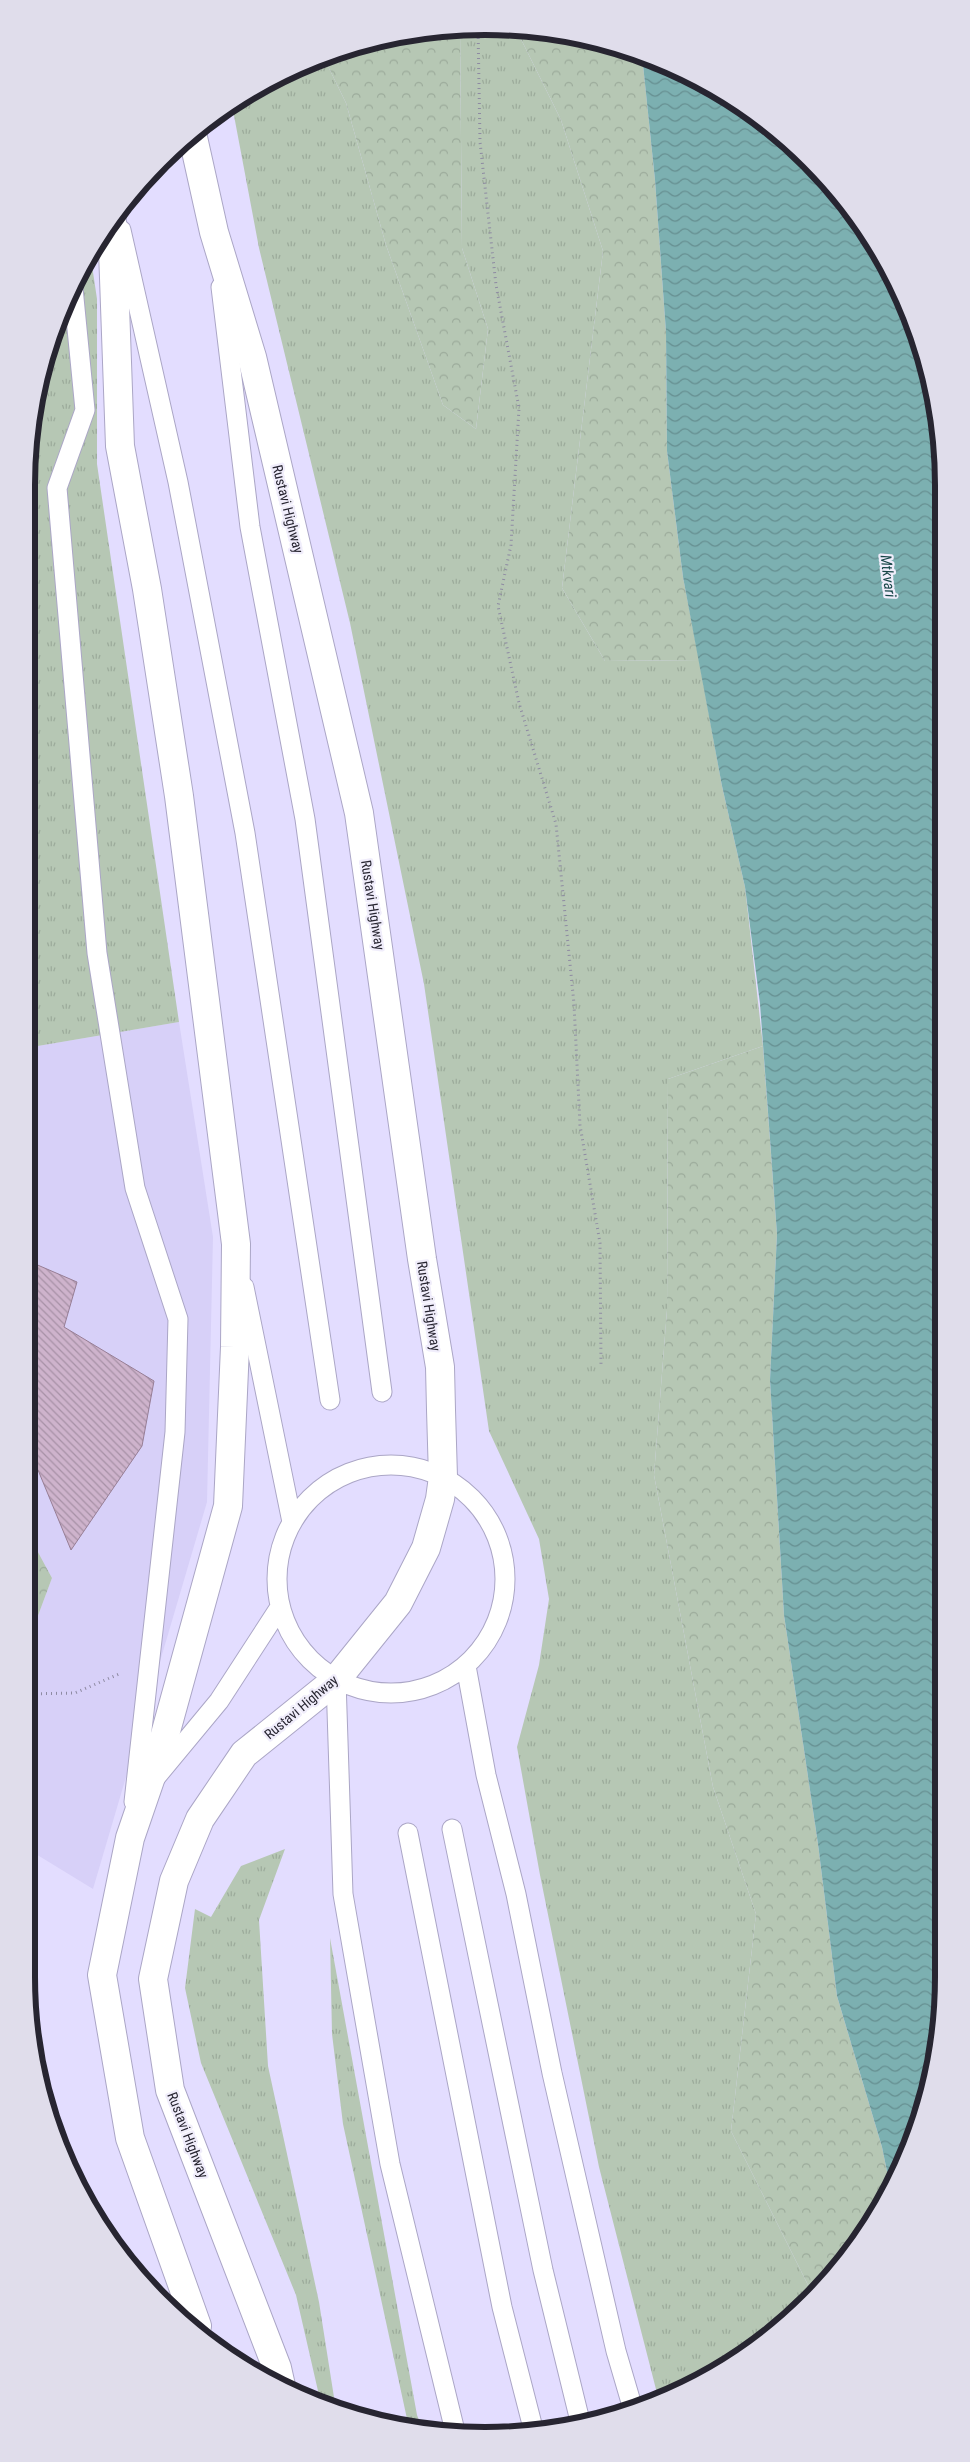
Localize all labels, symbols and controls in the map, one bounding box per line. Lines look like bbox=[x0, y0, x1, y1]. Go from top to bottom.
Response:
street label: Rustavi Highway bbox=[269, 463, 307, 555]
water label: Mtkvari bbox=[876, 554, 900, 599]
street label: Rustavi Highway bbox=[358, 859, 388, 951]
street label: Rustavi Highway bbox=[414, 1260, 444, 1352]
street label: Rustavi Highway bbox=[261, 1672, 341, 1742]
street label: Rustavi Highway bbox=[164, 2090, 212, 2180]

